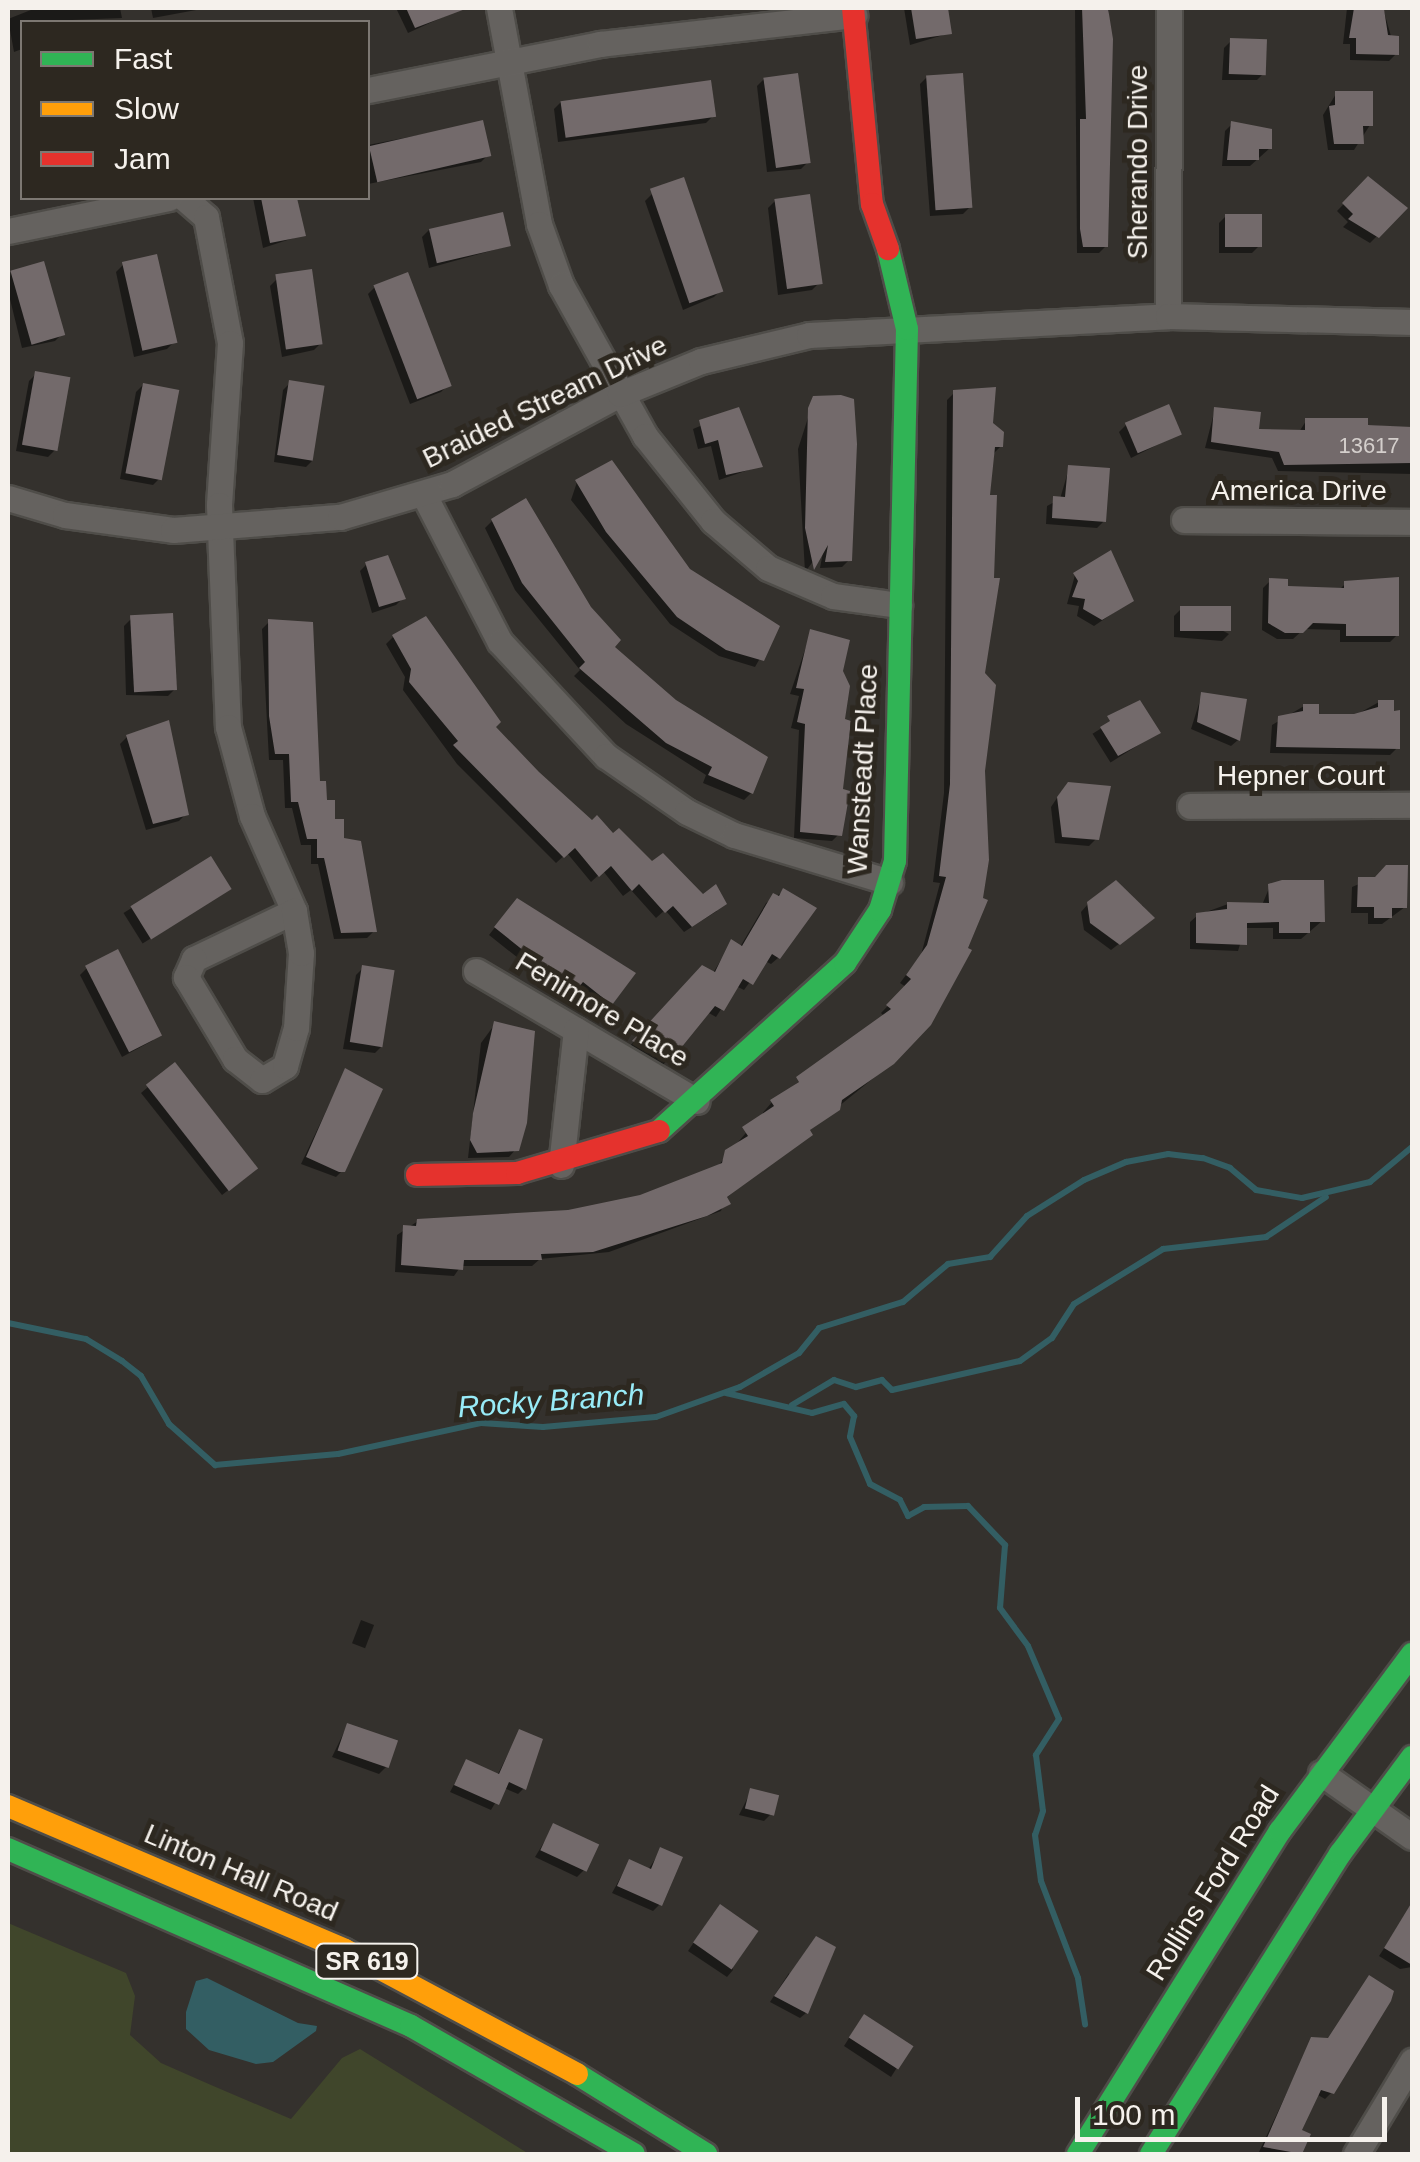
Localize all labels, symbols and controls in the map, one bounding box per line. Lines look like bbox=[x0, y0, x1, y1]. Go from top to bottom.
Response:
legend bbox=[20, 20, 370, 200]
text: Fast bbox=[114, 42, 172, 75]
street label: Sherando Drive bbox=[1121, 65, 1155, 259]
text: Slow bbox=[114, 92, 179, 125]
text: Jam bbox=[114, 142, 171, 175]
street label: Braided Stream Drive bbox=[417, 328, 673, 476]
house number: 13617 bbox=[1338, 433, 1400, 459]
street label: America Drive bbox=[1211, 474, 1387, 508]
street label: Wansteadt Place bbox=[841, 663, 885, 875]
street label: Hepner Court bbox=[1217, 759, 1385, 793]
street label: Fenimore Place bbox=[509, 945, 695, 1075]
water label: Rocky Branch bbox=[457, 1377, 645, 1425]
street label: Rollins Ford Road bbox=[1139, 1779, 1287, 1987]
street label: Linton Hall Road bbox=[139, 1817, 343, 1929]
road number: SR 619 bbox=[314, 1941, 420, 1981]
scale bar bbox=[1080, 2077, 1392, 2139]
text: 100 m bbox=[1092, 2098, 1175, 2131]

